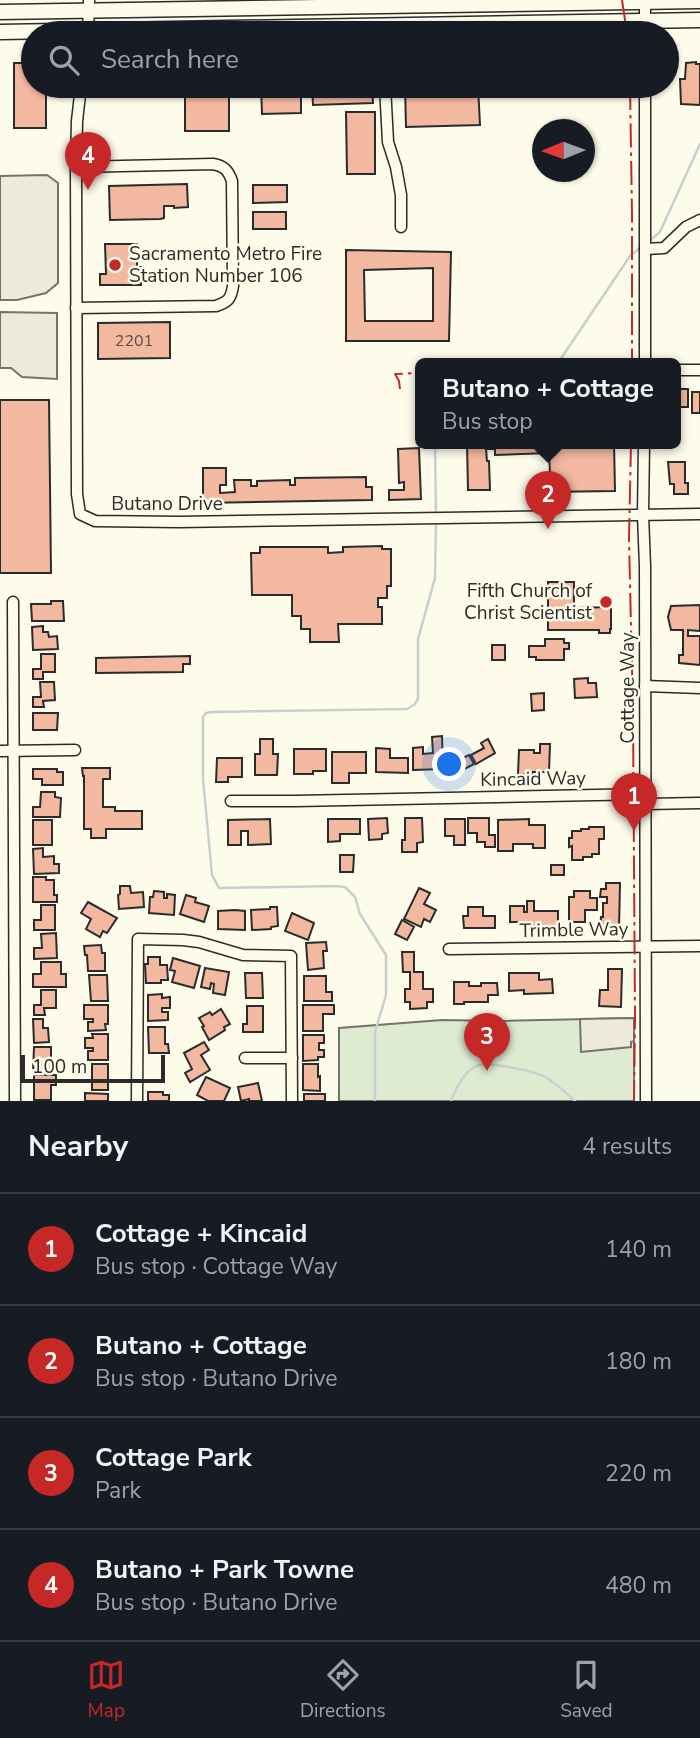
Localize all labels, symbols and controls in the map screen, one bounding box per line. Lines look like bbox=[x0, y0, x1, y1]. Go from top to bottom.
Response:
search box bbox=[21, 21, 679, 98]
icon: search bbox=[45, 41, 83, 79]
text: Search here bbox=[101, 42, 239, 77]
north arrow bbox=[532, 119, 595, 182]
pin: 4 bbox=[65, 132, 111, 190]
place label: Sacramento Metro Fire Station Number 106 bbox=[129, 241, 322, 289]
marker: Sacramento Metro Fire Station Number 106 bbox=[107, 257, 123, 273]
house number: 2201 bbox=[115, 330, 153, 352]
popup bbox=[415, 358, 681, 449]
text: Butano + Cottage bbox=[442, 371, 654, 406]
text: Bus stop bbox=[442, 406, 533, 437]
pin: 2 bbox=[525, 471, 571, 529]
street label: Butano Drive bbox=[111, 491, 223, 517]
place label: Fifth Church of Christ Scientist bbox=[464, 578, 593, 626]
marker: Fifth Church of Christ Scientist bbox=[598, 594, 614, 610]
street label: Cottage Way bbox=[615, 632, 641, 744]
your location bbox=[432, 747, 466, 781]
street label: Kincaid Way bbox=[480, 765, 586, 793]
pin: 1 bbox=[611, 773, 657, 831]
street label: Trimble Way bbox=[519, 916, 629, 944]
pin: 3 bbox=[464, 1013, 510, 1071]
scale bar bbox=[21, 1052, 164, 1084]
text: 100 m bbox=[32, 1054, 87, 1080]
text: Nearby bbox=[28, 1126, 128, 1167]
text: 4 results bbox=[582, 1131, 672, 1162]
text: Cottage + Kincaid bbox=[95, 1216, 307, 1251]
text: 1 bbox=[44, 1234, 58, 1265]
text: 140 m bbox=[605, 1234, 672, 1265]
text: Bus stop · Cottage Way bbox=[95, 1251, 337, 1282]
text: Butano + Cottage bbox=[95, 1328, 307, 1363]
text: 2 bbox=[44, 1346, 58, 1377]
text: 180 m bbox=[605, 1346, 672, 1377]
text: Bus stop · Butano Drive bbox=[95, 1363, 338, 1394]
text: Cottage Park bbox=[95, 1440, 252, 1475]
text: 3 bbox=[44, 1458, 58, 1489]
text: 220 m bbox=[605, 1458, 672, 1489]
text: Park bbox=[95, 1475, 141, 1506]
text: Butano + Park Towne bbox=[95, 1552, 354, 1587]
text: 4 bbox=[44, 1570, 58, 1601]
text: 480 m bbox=[605, 1570, 672, 1601]
text: Bus stop · Butano Drive bbox=[95, 1587, 338, 1618]
tab: Map bbox=[87, 1656, 125, 1724]
tab: Directions bbox=[300, 1656, 386, 1724]
tab: Saved bbox=[560, 1656, 613, 1724]

